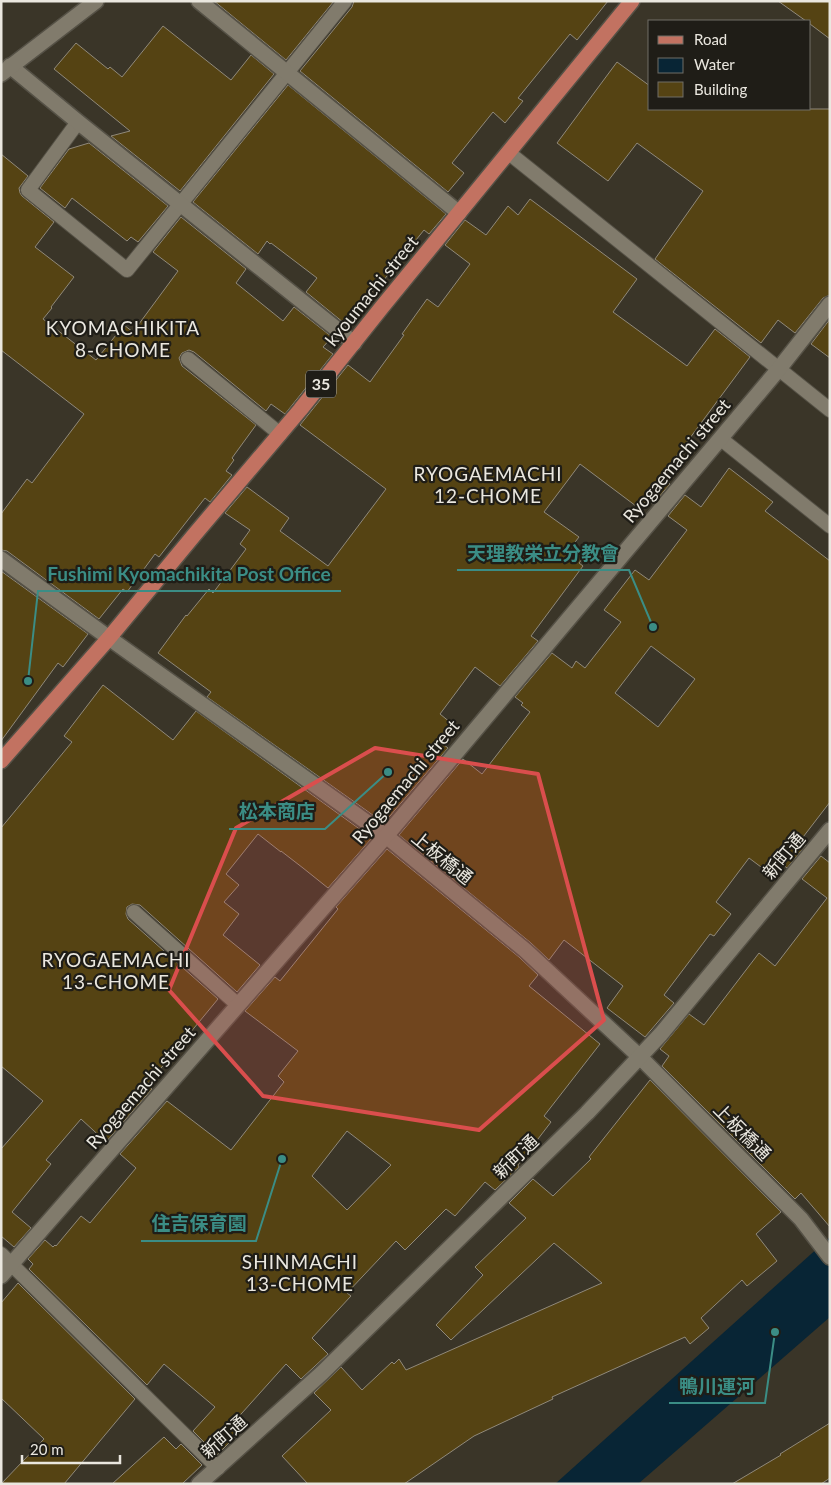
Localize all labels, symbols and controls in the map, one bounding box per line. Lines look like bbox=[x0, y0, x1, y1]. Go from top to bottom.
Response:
legend bbox=[648, 20, 811, 110]
text: Road bbox=[694, 30, 727, 48]
text: Water bbox=[694, 55, 735, 73]
text: Building bbox=[694, 80, 747, 98]
street label: kyoumachi street bbox=[320, 230, 423, 350]
district label: KYOMACHIKITA 8-CHOME bbox=[46, 316, 200, 361]
road number: 35 bbox=[306, 370, 336, 398]
street label: Ryogaemachi street bbox=[618, 393, 735, 527]
district label: RYOGAEMACHI 12-CHOME bbox=[414, 462, 563, 507]
callout: 天理教栄立分教會 bbox=[457, 536, 629, 570]
text: 天理教栄立分教會 bbox=[467, 541, 619, 564]
callout: Fushimi Kyomachikita Post Office bbox=[38, 557, 341, 591]
text: Fushimi Kyomachikita Post Office bbox=[47, 562, 331, 585]
street label: Ryogaemachi street bbox=[347, 714, 464, 848]
callout: 松本商店 bbox=[229, 795, 325, 829]
text: 松本商店 bbox=[239, 799, 315, 822]
street label: 上板橋通 bbox=[408, 826, 478, 888]
street label: 新町通 bbox=[757, 828, 809, 883]
district label: RYOGAEMACHI 13-CHOME bbox=[42, 948, 191, 993]
street label: Ryogaemachi street bbox=[81, 1021, 200, 1153]
street label: 上板橋通 bbox=[709, 1098, 776, 1165]
street label: 新町通 bbox=[488, 1130, 542, 1183]
callout: 住吉保育園 bbox=[141, 1207, 256, 1241]
text: 住吉保育園 bbox=[151, 1211, 247, 1234]
district label: SHINMACHI 13-CHOME bbox=[242, 1250, 358, 1295]
callout: 鴨川運河 bbox=[669, 1369, 765, 1403]
text: 鴨川運河 bbox=[679, 1374, 755, 1397]
street label: 新町通 bbox=[196, 1410, 251, 1462]
scale bar bbox=[22, 1432, 120, 1464]
text: 20 m bbox=[30, 1440, 64, 1458]

